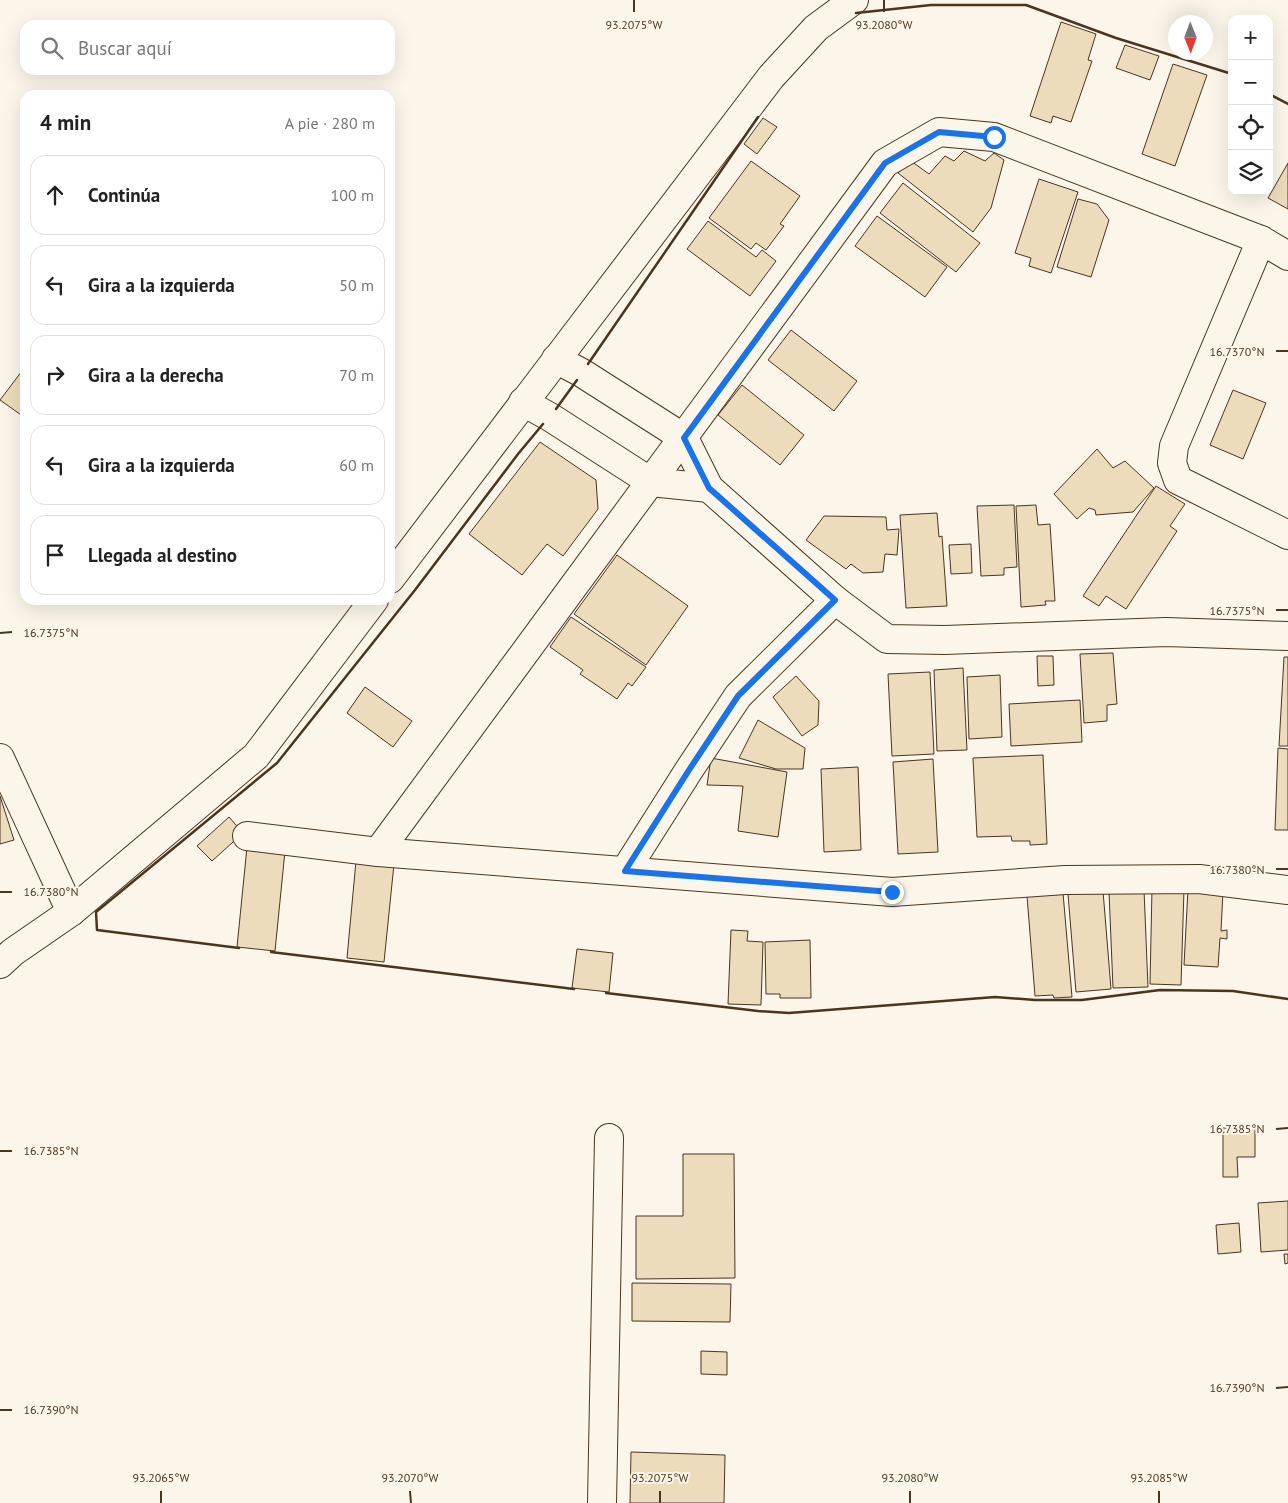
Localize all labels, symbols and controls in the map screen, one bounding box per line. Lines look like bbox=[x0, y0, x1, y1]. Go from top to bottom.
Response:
north arrow bbox=[1168, 15, 1213, 60]
map controls bbox=[1228, 15, 1273, 195]
button: + bbox=[1228, 15, 1273, 60]
text: 93.2075°W bbox=[606, 17, 662, 32]
text: 93.2080°W bbox=[856, 17, 912, 32]
search box bbox=[20, 20, 395, 75]
icon: search bbox=[38, 34, 66, 62]
text: Buscar aquí bbox=[78, 36, 172, 60]
button: − bbox=[1228, 60, 1273, 105]
button: locate bbox=[1228, 105, 1273, 150]
text: 4 min bbox=[40, 109, 91, 136]
text: A pie · 280 m bbox=[285, 113, 375, 133]
route start bbox=[983, 126, 1006, 149]
button: layers bbox=[1228, 150, 1273, 195]
icon: ahead bbox=[41, 181, 69, 209]
text: Continúa bbox=[88, 183, 160, 207]
text: 100 m bbox=[331, 185, 374, 205]
icon: left bbox=[41, 271, 69, 299]
text: Gira a la izquierda bbox=[88, 273, 235, 297]
text: 50 m bbox=[339, 275, 374, 295]
text: 16.7370°N bbox=[1210, 344, 1264, 359]
icon: right bbox=[41, 361, 69, 389]
text: Gira a la derecha bbox=[88, 363, 224, 387]
text: 70 m bbox=[339, 365, 374, 385]
icon: left bbox=[41, 451, 69, 479]
text: Gira a la izquierda bbox=[88, 453, 235, 477]
text: 60 m bbox=[339, 455, 374, 475]
icon: arrive bbox=[41, 541, 69, 569]
text: Llegada al destino bbox=[88, 543, 237, 567]
text: 16.7375°N bbox=[1210, 603, 1264, 618]
text: 16.7375°N bbox=[24, 625, 78, 640]
text: 16.7380°N bbox=[1210, 862, 1264, 877]
route end bbox=[881, 881, 904, 904]
text: 16.7380°N bbox=[24, 884, 78, 899]
text: 16.7385°N bbox=[1210, 1121, 1264, 1136]
text: 16.7385°N bbox=[24, 1143, 78, 1158]
text: 16.7390°N bbox=[1210, 1380, 1264, 1395]
text: 16.7390°N bbox=[24, 1402, 78, 1417]
text: 93.2065°W bbox=[133, 1470, 189, 1485]
text: 93.2070°W bbox=[382, 1470, 438, 1485]
text: 93.2075°W bbox=[632, 1470, 688, 1485]
text: 93.2080°W bbox=[882, 1470, 938, 1485]
text: 93.2085°W bbox=[1131, 1470, 1187, 1485]

